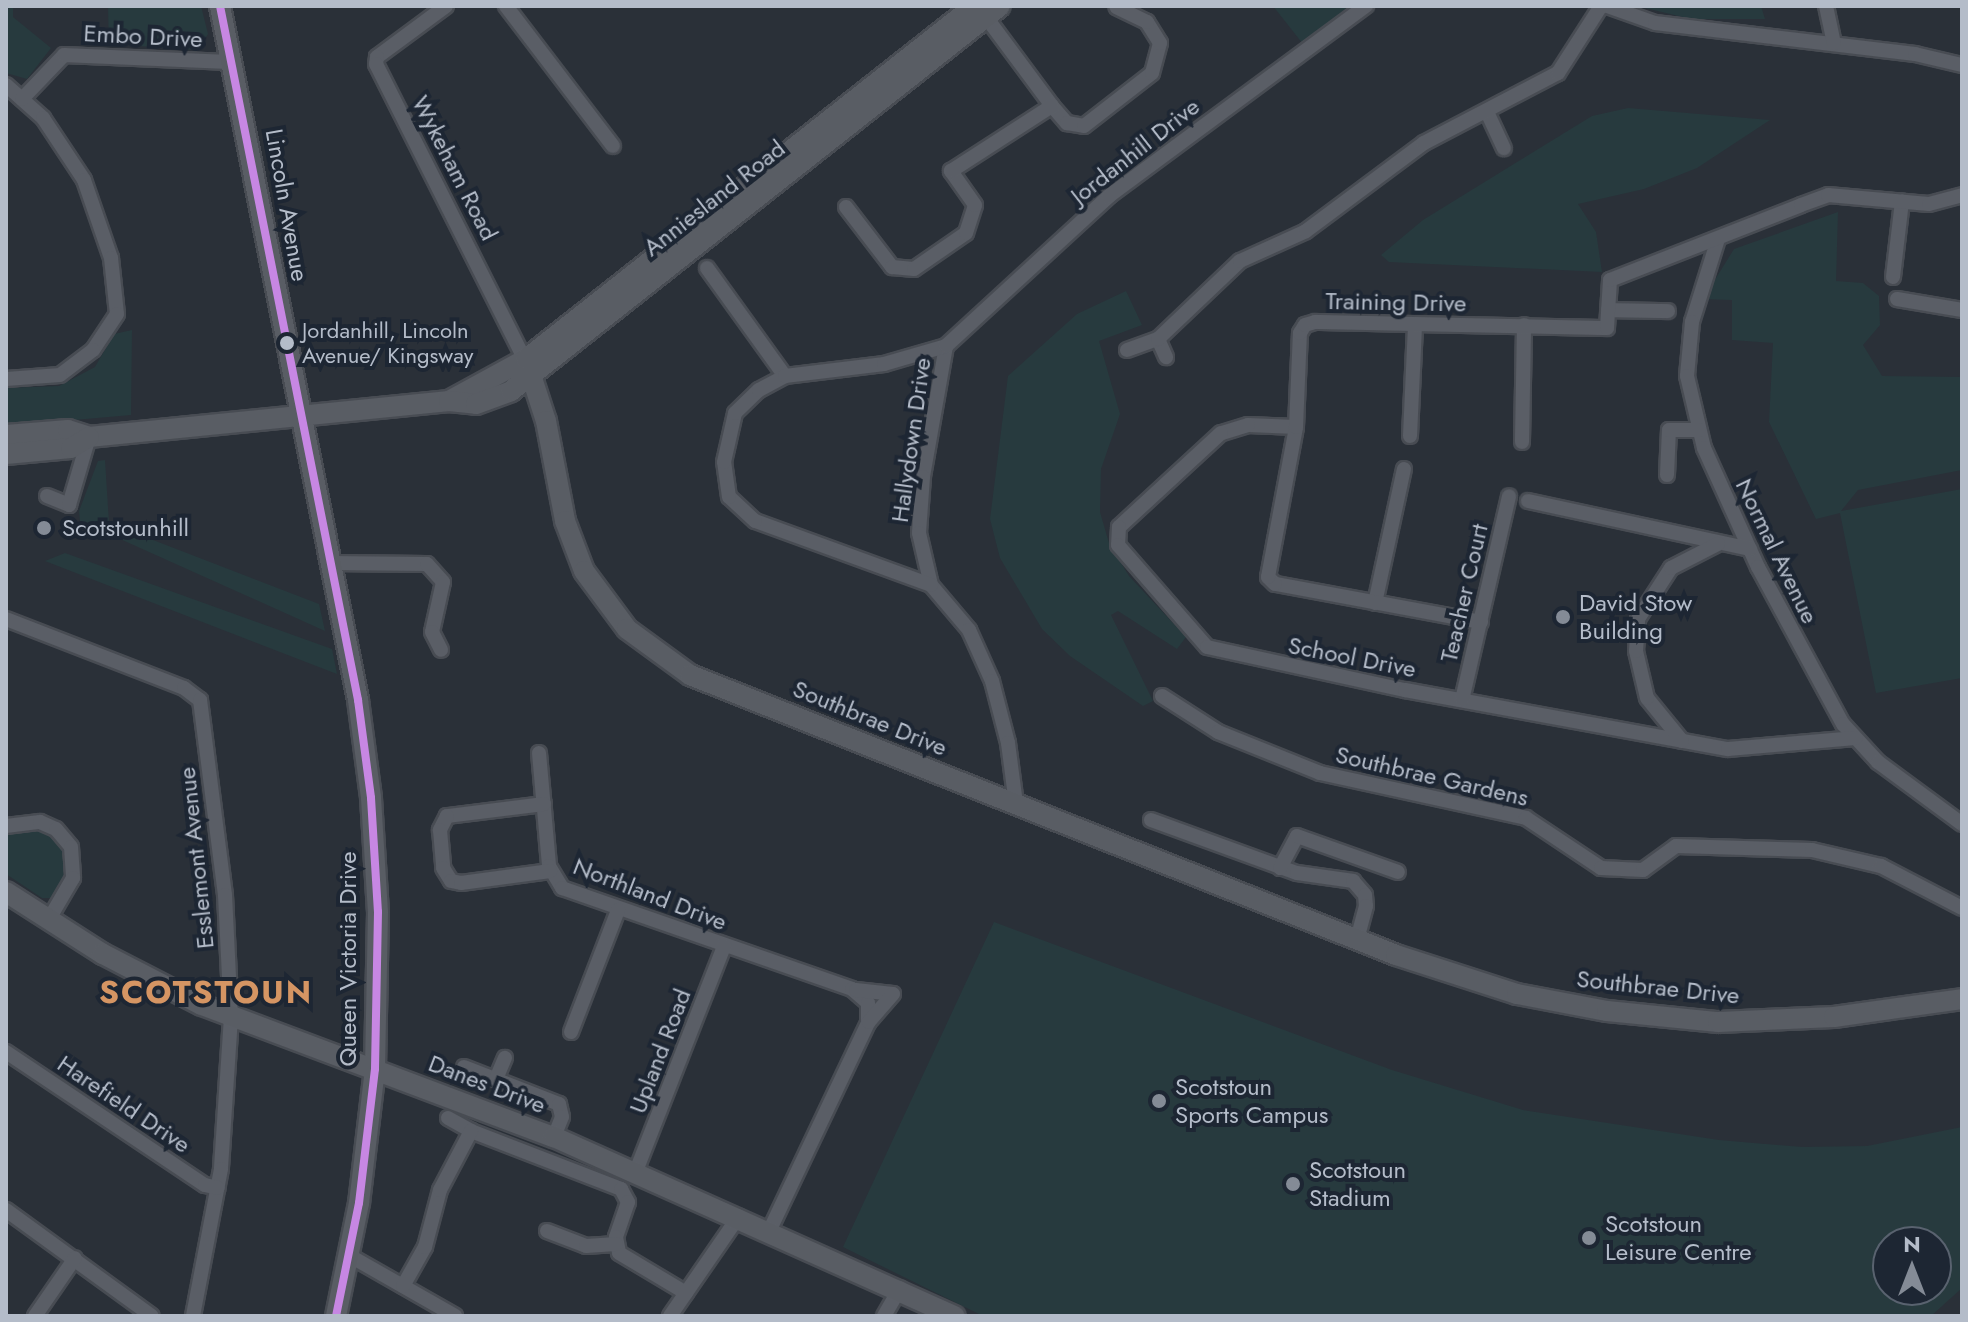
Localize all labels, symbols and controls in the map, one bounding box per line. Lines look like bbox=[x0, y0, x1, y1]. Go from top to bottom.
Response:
street label: Embo Drive bbox=[83, 18, 203, 54]
street label: Wykeham Road bbox=[406, 91, 504, 245]
street label: Jordanhill Drive bbox=[1065, 92, 1205, 210]
street label: Lincoln Avenue bbox=[259, 127, 315, 283]
street label: Anniesland Road bbox=[638, 134, 790, 262]
street label: Training Drive bbox=[1325, 286, 1467, 318]
place label: Jordanhill, Lincoln Avenue/ Kingsway bbox=[302, 317, 473, 368]
marker: Jordanhill, Lincoln Avenue/ Kingsway bbox=[279, 335, 295, 351]
street label: Hallydown Drive bbox=[885, 356, 937, 524]
street label: Normal Avenue bbox=[1729, 474, 1825, 628]
place label: Scotstounhill bbox=[62, 514, 189, 542]
marker: Scotstounhill bbox=[33, 517, 55, 539]
street label: Teacher Court bbox=[1434, 521, 1494, 665]
place label: David Stow Building bbox=[1579, 589, 1692, 645]
marker: David Stow Building bbox=[1554, 608, 1572, 626]
street label: School Drive bbox=[1286, 631, 1418, 683]
street label: Southbrae Drive bbox=[789, 674, 951, 762]
street label: Southbrae Gardens bbox=[1333, 740, 1531, 812]
street label: Esslemont Avenue bbox=[172, 766, 220, 950]
street label: Queen Victoria Drive bbox=[334, 851, 362, 1067]
street label: Northland Drive bbox=[569, 851, 731, 937]
street label: Southbrae Drive bbox=[1575, 964, 1741, 1010]
district label: SCOTSTOUN bbox=[99, 973, 313, 1011]
street label: Upland Road bbox=[623, 985, 697, 1117]
street label: Harefield Drive bbox=[52, 1049, 196, 1159]
street label: Danes Drive bbox=[424, 1049, 550, 1119]
place label: Scotstoun Sports Campus bbox=[1175, 1073, 1328, 1129]
marker: Scotstoun Sports Campus bbox=[1150, 1092, 1168, 1110]
place label: Scotstoun Stadium bbox=[1309, 1156, 1406, 1212]
marker: Scotstoun Stadium bbox=[1284, 1175, 1302, 1193]
place label: Scotstoun Leisure Centre bbox=[1605, 1210, 1751, 1266]
north arrow bbox=[1872, 1226, 1952, 1306]
text: N bbox=[1903, 1228, 1921, 1260]
marker: Scotstoun Leisure Centre bbox=[1580, 1229, 1598, 1247]

